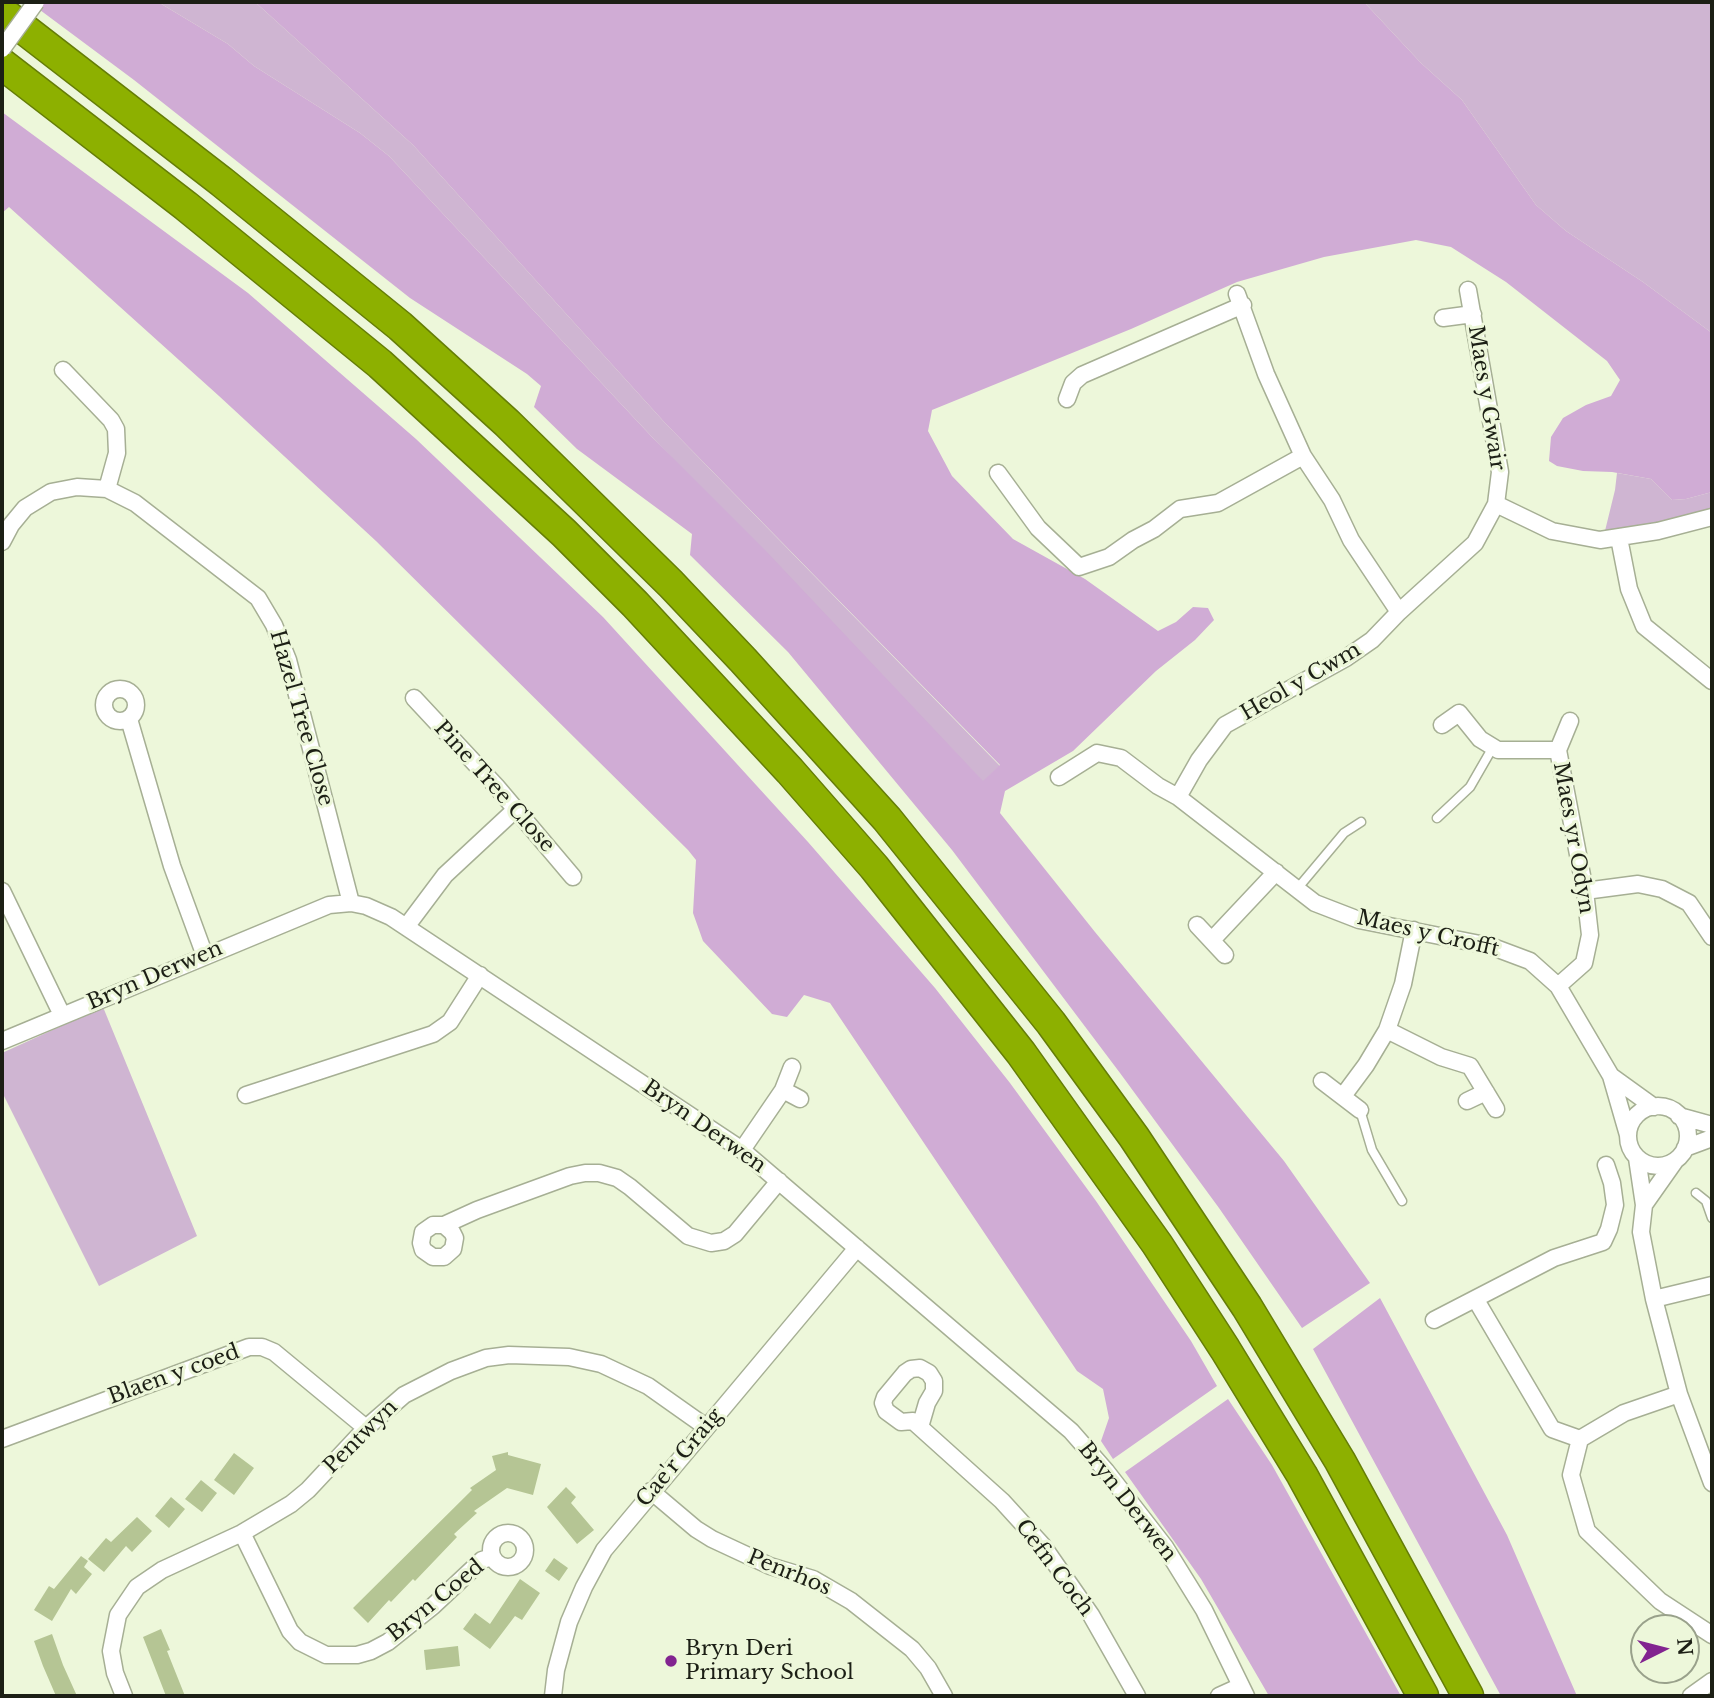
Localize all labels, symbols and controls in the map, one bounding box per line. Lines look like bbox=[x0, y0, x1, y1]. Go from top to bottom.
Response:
street label: Maes y Gwair bbox=[1462, 324, 1510, 472]
street label: Hazel Tree Close bbox=[264, 627, 338, 809]
street label: Heol y Cwm bbox=[1237, 638, 1365, 726]
street label: Pine Tree Close bbox=[428, 716, 560, 858]
street label: Maes yr Odyn bbox=[1547, 760, 1599, 916]
street label: Maes y Crofft bbox=[1354, 905, 1502, 963]
street label: Bryn Derwen bbox=[83, 936, 227, 1016]
street label: Bryn Derwen bbox=[638, 1075, 770, 1179]
street label: Blaen y coed bbox=[105, 1340, 243, 1410]
street label: Pentwyn bbox=[319, 1395, 403, 1479]
street label: Cae'r Graig bbox=[632, 1404, 728, 1512]
street label: Bryn Derwen bbox=[1073, 1437, 1181, 1567]
street label: Cefn Coch bbox=[1010, 1515, 1098, 1621]
street label: Penrhos bbox=[743, 1545, 835, 1601]
street label: Bryn Coed bbox=[383, 1554, 489, 1648]
north arrow bbox=[1630, 1614, 1700, 1684]
place label: Bryn Deri Primary School bbox=[685, 1636, 854, 1686]
text: N bbox=[1672, 1637, 1697, 1657]
marker: Bryn Deri Primary School bbox=[663, 1653, 679, 1669]

